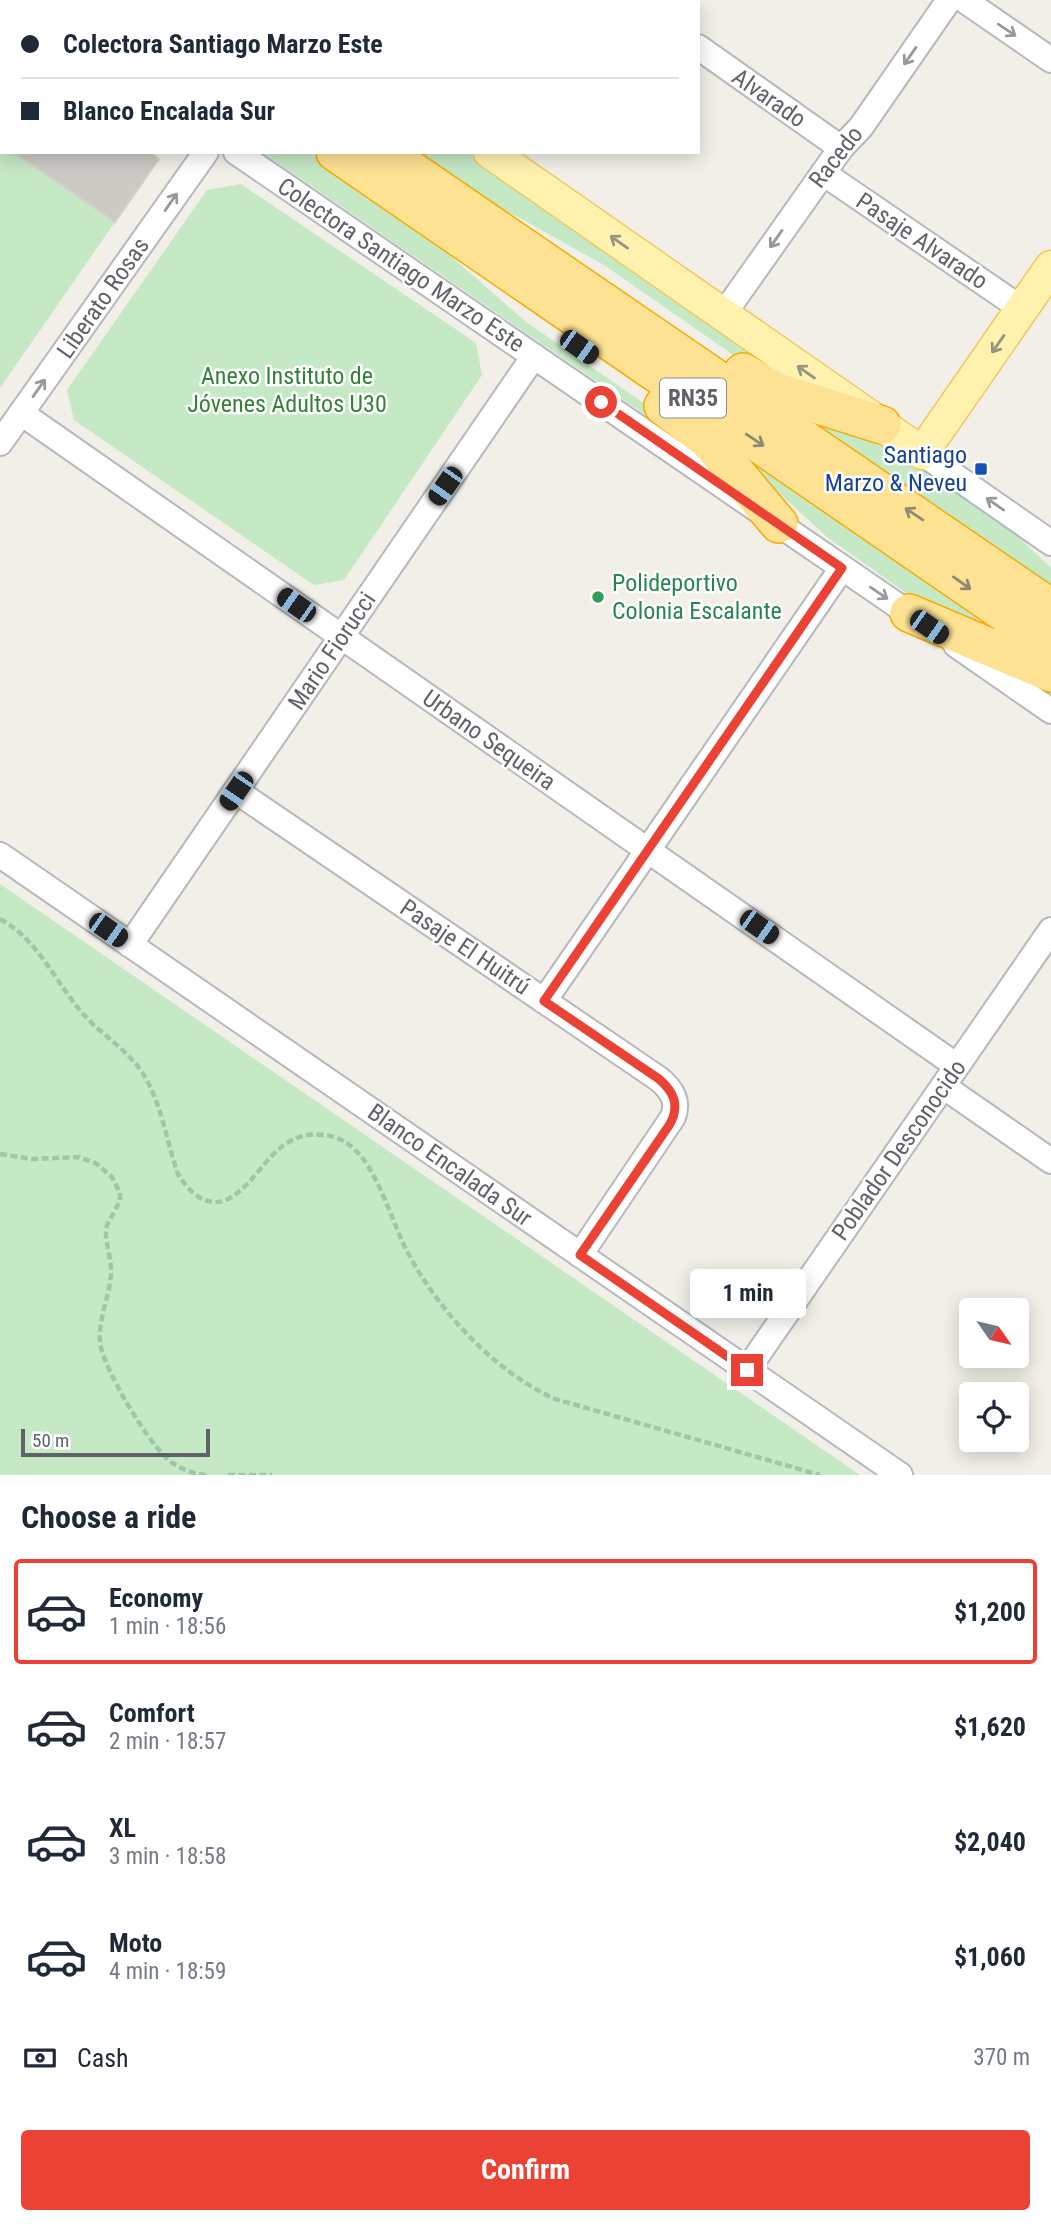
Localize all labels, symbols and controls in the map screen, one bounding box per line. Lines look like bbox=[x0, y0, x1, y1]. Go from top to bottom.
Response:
one-way arrow bbox=[997, 23, 1016, 37]
text: Colectora Santiago Marzo Este bbox=[63, 29, 383, 59]
one-way arrow bbox=[903, 46, 917, 65]
street label: Alvarado bbox=[727, 63, 811, 133]
text: Blanco Encalada Sur bbox=[63, 96, 275, 126]
street label: Racedo bbox=[803, 121, 869, 193]
street label: Colectora Santiago Marzo Este bbox=[272, 172, 530, 358]
street label: Pasaje Alvarado bbox=[851, 187, 993, 295]
one-way arrow bbox=[164, 193, 178, 212]
one-way arrow bbox=[769, 229, 783, 248]
street label: Liberato Rosas bbox=[51, 232, 155, 364]
one-way arrow bbox=[610, 235, 630, 249]
car bbox=[556, 326, 603, 368]
one-way arrow bbox=[991, 334, 1005, 353]
park label: Anexo Instituto de Jóvenes Adultos U30 bbox=[187, 362, 387, 418]
one-way arrow bbox=[797, 365, 816, 379]
road number: RN35 bbox=[660, 378, 726, 418]
one-way arrow bbox=[32, 379, 46, 398]
route start bbox=[585, 386, 617, 418]
one-way arrow bbox=[745, 433, 764, 447]
place label: Santiago Marzo & Neveu bbox=[825, 441, 967, 497]
marker: Santiago Marzo & Neveu bbox=[973, 461, 989, 477]
car bbox=[425, 463, 466, 509]
one-way arrow bbox=[986, 497, 1005, 511]
one-way arrow bbox=[905, 507, 924, 521]
place label: Polideportivo Colonia Escalante bbox=[612, 569, 782, 625]
one-way arrow bbox=[952, 576, 971, 590]
car bbox=[273, 584, 320, 626]
one-way arrow bbox=[869, 586, 888, 600]
street label: Mario Fiorucci bbox=[282, 587, 382, 715]
marker: Polideportivo Colonia Escalante bbox=[590, 589, 606, 605]
car bbox=[906, 606, 953, 648]
street label: Urbano Sequeira bbox=[417, 684, 561, 796]
car bbox=[216, 768, 257, 814]
street label: Pasaje El Huitrú bbox=[395, 893, 535, 1001]
car bbox=[736, 906, 783, 948]
car bbox=[85, 909, 132, 951]
street label: Poblador Desconocido bbox=[826, 1054, 972, 1246]
street label: Blanco Encalada Sur bbox=[363, 1098, 537, 1232]
callout: 1 min bbox=[689, 1268, 805, 1318]
text: 1 min bbox=[722, 1280, 774, 1307]
north arrow bbox=[959, 1298, 1029, 1368]
map controls bbox=[959, 1298, 1029, 1452]
route end bbox=[731, 1354, 763, 1386]
button: locate bbox=[959, 1382, 1029, 1452]
scale bar bbox=[21, 1426, 210, 1458]
text: 50 m bbox=[32, 1429, 69, 1452]
text: Choose a ride bbox=[21, 1498, 196, 1536]
icon: car bbox=[25, 1580, 88, 1643]
text: Economy bbox=[109, 1583, 203, 1613]
text: $1,200 bbox=[954, 1597, 1026, 1627]
text: 1 min · 18:56 bbox=[109, 1613, 226, 1640]
icon: car bbox=[25, 1695, 88, 1758]
text: Comfort bbox=[109, 1698, 195, 1728]
text: $1,620 bbox=[954, 1712, 1026, 1742]
text: 2 min · 18:57 bbox=[109, 1728, 226, 1755]
icon: car bbox=[25, 1810, 88, 1873]
text: XL bbox=[109, 1813, 136, 1843]
text: $2,040 bbox=[954, 1827, 1026, 1857]
text: 3 min · 18:58 bbox=[109, 1843, 226, 1870]
icon: car bbox=[25, 1925, 88, 1988]
text: Moto bbox=[109, 1928, 162, 1958]
text: $1,060 bbox=[954, 1942, 1026, 1972]
text: 4 min · 18:59 bbox=[109, 1958, 226, 1985]
icon: cash bbox=[21, 2039, 59, 2077]
text: Cash bbox=[77, 2043, 129, 2073]
text: 370 m bbox=[973, 2044, 1030, 2071]
button: Confirm bbox=[21, 2130, 1030, 2210]

